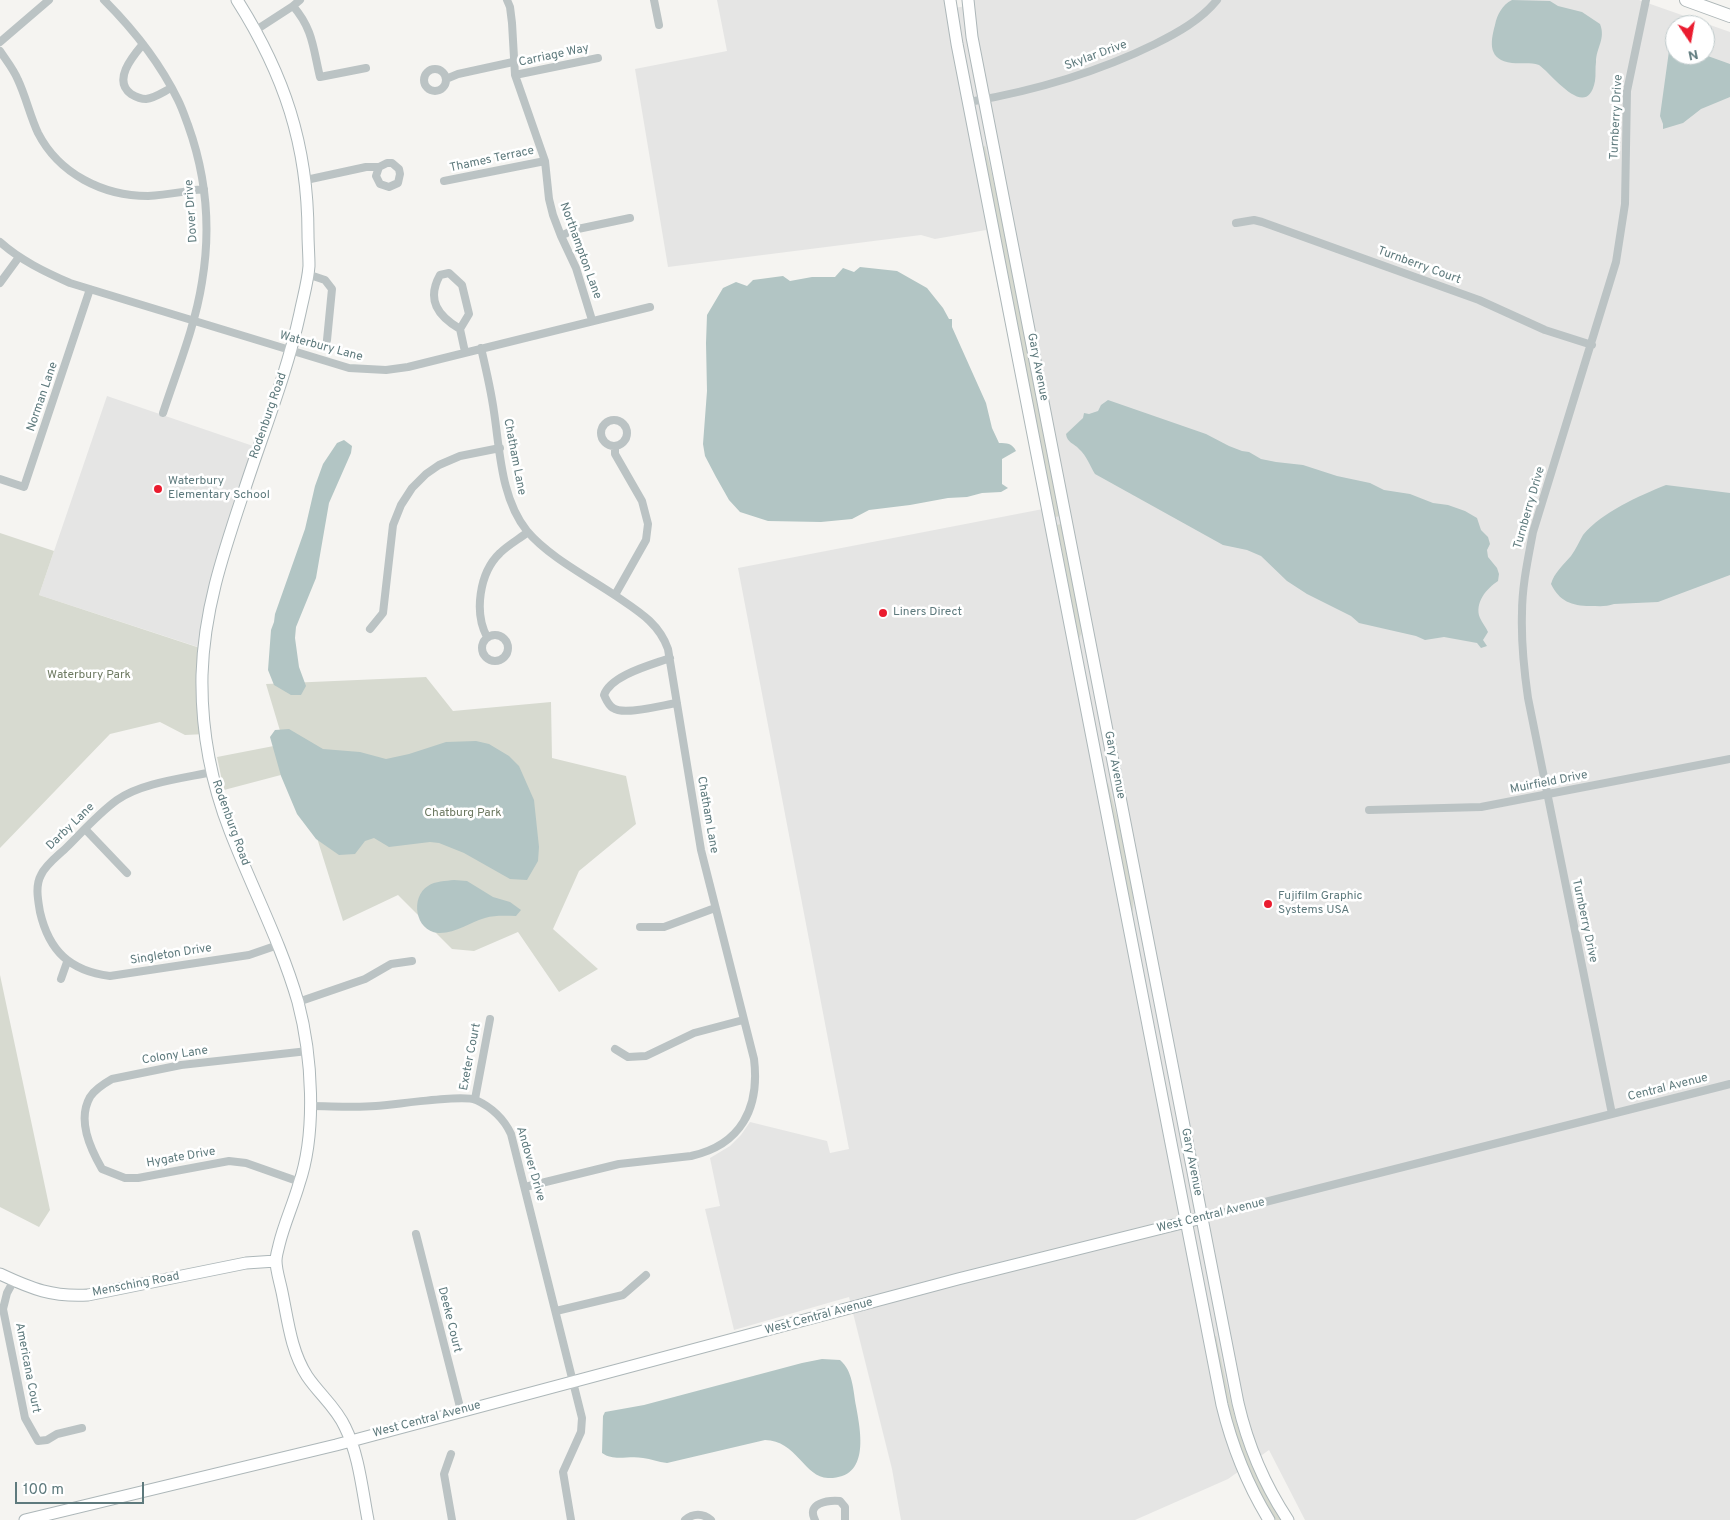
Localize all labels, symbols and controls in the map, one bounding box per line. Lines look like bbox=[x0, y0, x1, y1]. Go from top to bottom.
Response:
north arrow bbox=[1665, 15, 1715, 65]
street label: Skylar Drive bbox=[1063, 38, 1129, 74]
street label: Carriage Way bbox=[518, 42, 590, 70]
text: N bbox=[1686, 45, 1700, 64]
street label: Turnberry Drive bbox=[1608, 74, 1626, 160]
street label: Thames Terrace bbox=[448, 144, 536, 176]
street label: Dover Drive bbox=[183, 179, 201, 243]
street label: Northampton Lane bbox=[556, 201, 604, 301]
street label: Turnberry Court bbox=[1375, 244, 1463, 288]
street label: Waterbury Lane bbox=[278, 329, 364, 365]
street label: Gary Avenue bbox=[1023, 332, 1051, 402]
street label: Norman Lane bbox=[24, 360, 62, 434]
street label: Rodenburg Road bbox=[248, 371, 290, 461]
street label: Chatham Lane bbox=[500, 417, 528, 497]
street label: Turnberry Drive bbox=[1511, 465, 1549, 551]
place label: Waterbury Elementary School bbox=[168, 475, 270, 503]
marker: Waterbury Elementary School bbox=[152, 483, 164, 495]
place label: Liners Direct bbox=[893, 606, 962, 620]
marker: Liners Direct bbox=[877, 607, 889, 619]
park label: Waterbury Park bbox=[47, 669, 131, 683]
street label: Gary Avenue bbox=[1100, 730, 1128, 800]
street label: Muirfield Drive bbox=[1509, 768, 1589, 798]
street label: Chatham Lane bbox=[693, 775, 721, 855]
street label: Rodenburg Road bbox=[208, 778, 252, 868]
street label: Darby Lane bbox=[44, 800, 98, 854]
park label: Chatburg Park bbox=[424, 807, 502, 821]
street label: Turnberry Drive bbox=[1568, 878, 1600, 964]
place label: Fujifilm Graphic Systems USA bbox=[1278, 890, 1363, 918]
marker: Fujifilm Graphic Systems USA bbox=[1262, 898, 1274, 910]
street label: Singleton Drive bbox=[129, 941, 213, 969]
street label: Exeter Court bbox=[457, 1022, 485, 1092]
street label: Colony Lane bbox=[141, 1044, 209, 1068]
street label: Central Avenue bbox=[1627, 1071, 1709, 1105]
street label: Andover Drive bbox=[512, 1125, 548, 1203]
street label: Gary Avenue bbox=[1177, 1127, 1205, 1197]
street label: Hygate Drive bbox=[145, 1145, 217, 1171]
street label: West Central Avenue bbox=[1155, 1196, 1267, 1236]
street label: Mensching Road bbox=[91, 1269, 181, 1301]
street label: Deeke Court bbox=[434, 1286, 464, 1354]
street label: West Central Avenue bbox=[764, 1296, 874, 1338]
street label: Americana Court bbox=[11, 1322, 43, 1414]
street label: West Central Avenue bbox=[372, 1399, 482, 1441]
scale bar bbox=[18, 1472, 146, 1504]
text: 100 m bbox=[23, 1481, 64, 1500]

